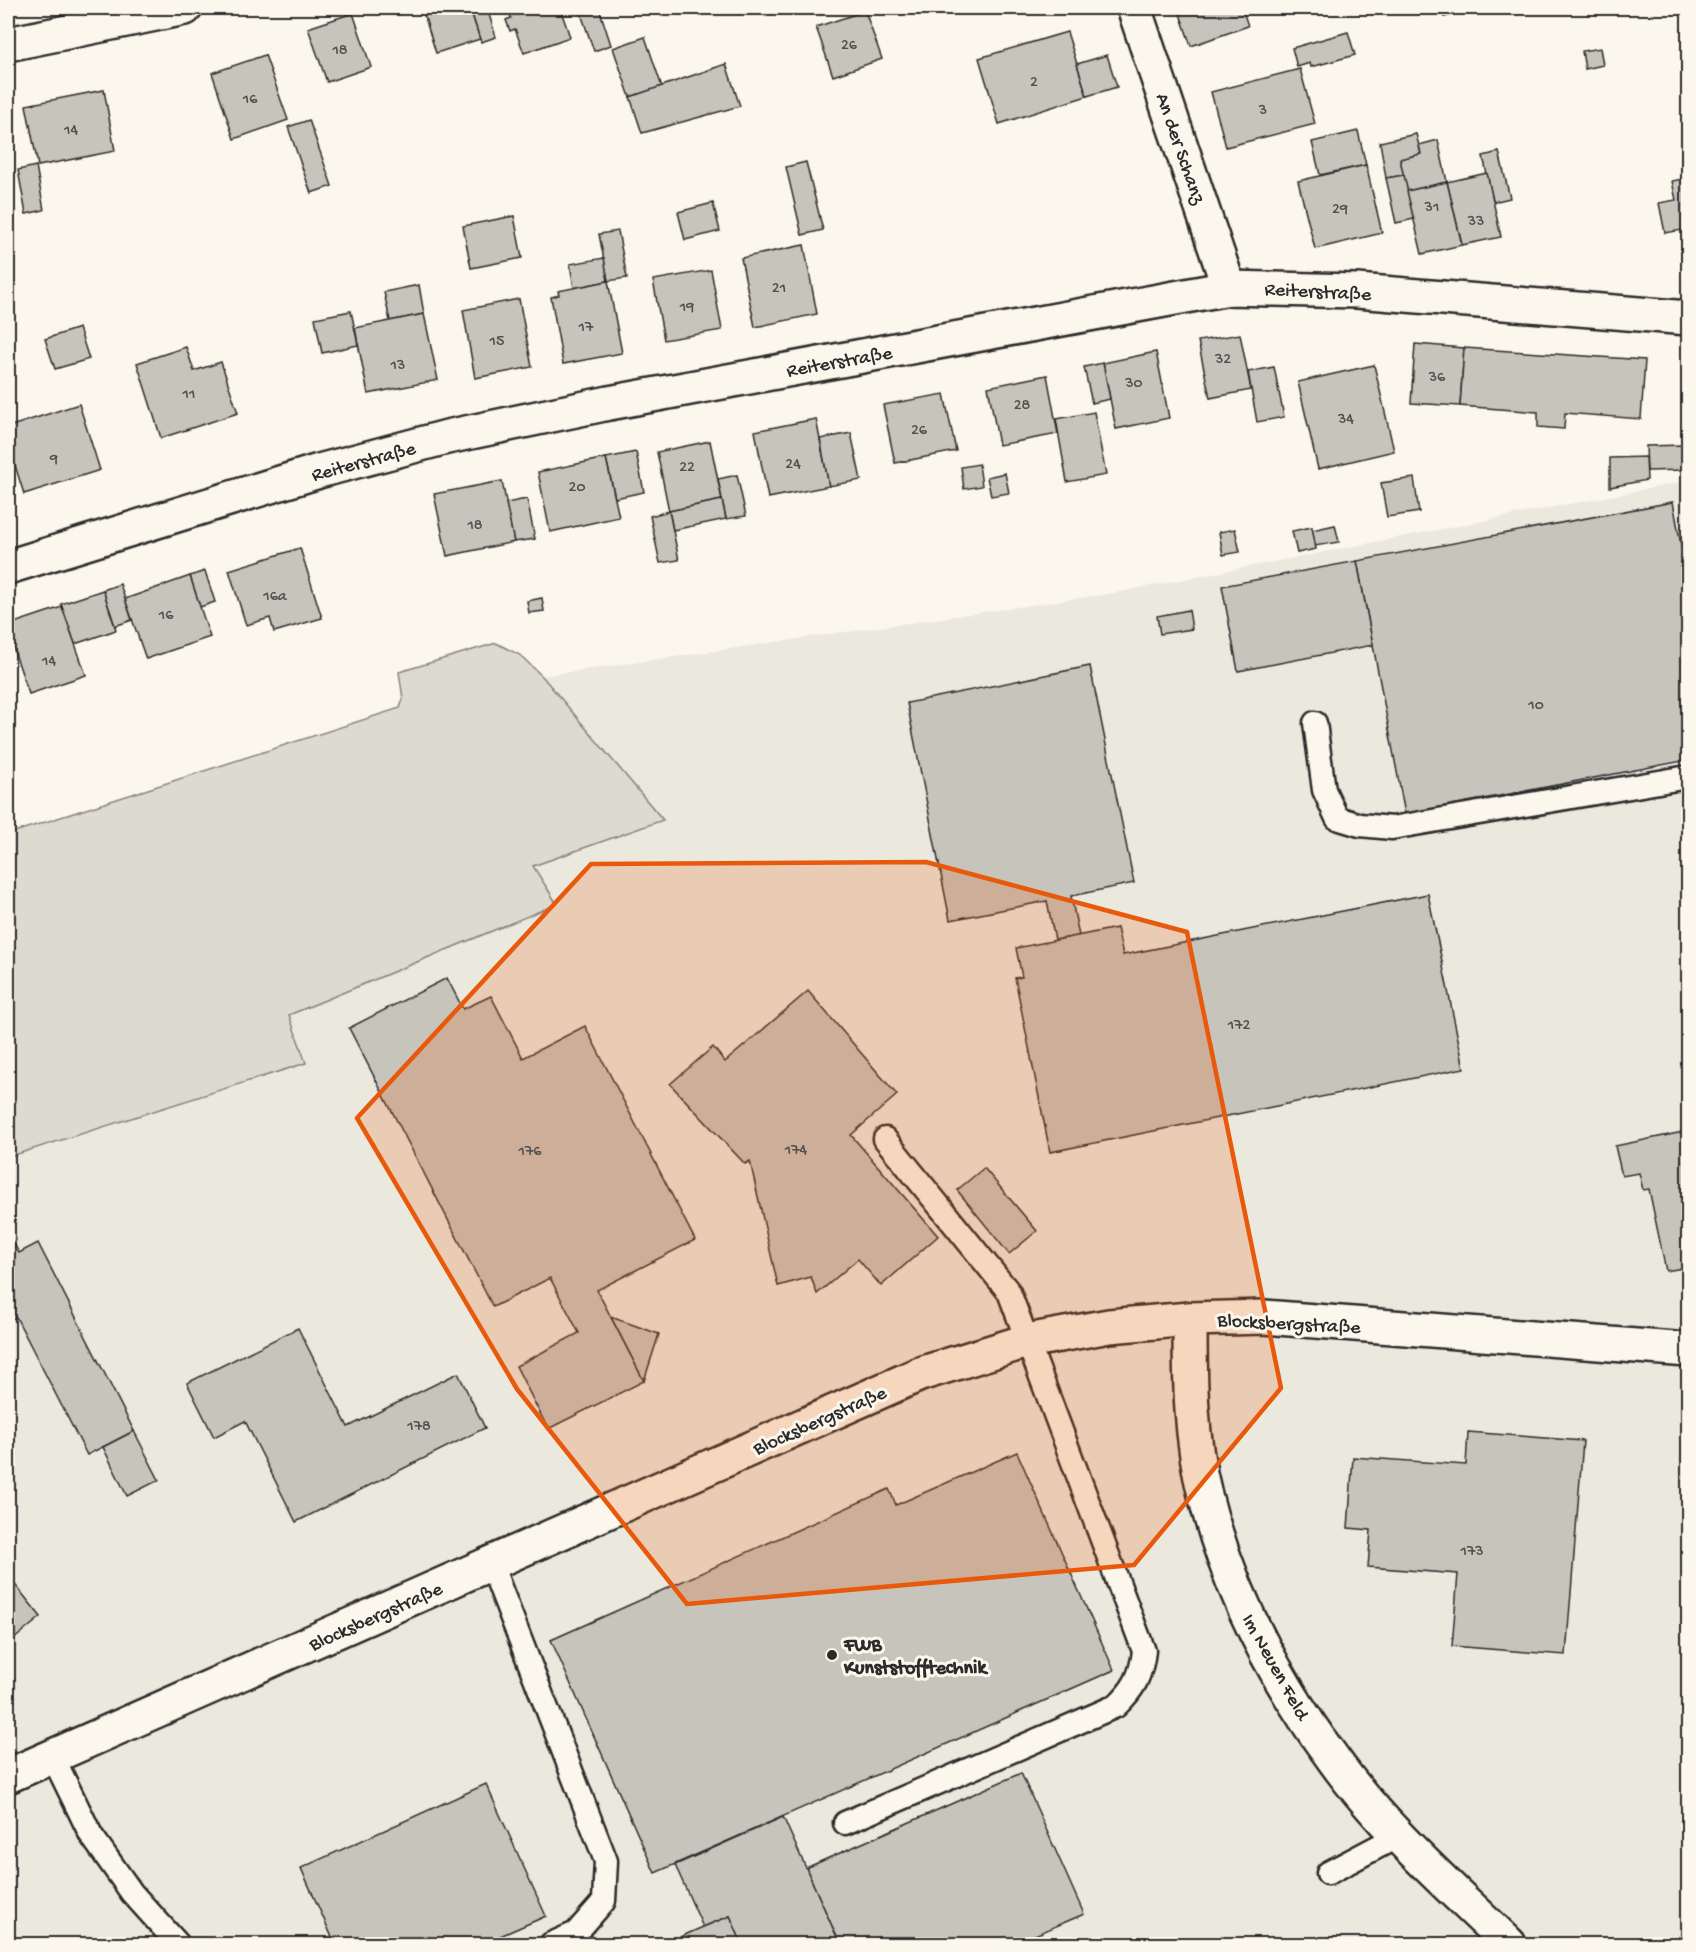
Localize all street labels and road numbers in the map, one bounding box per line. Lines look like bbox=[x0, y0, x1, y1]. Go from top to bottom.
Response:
street label: An der Schanz bbox=[1149, 90, 1209, 209]
street label: Reiterstraße bbox=[1264, 279, 1372, 308]
street label: Reiterstraße bbox=[785, 343, 895, 384]
street label: Reiterstraße bbox=[309, 438, 419, 488]
street label: Blocksbergstraße bbox=[1216, 1310, 1362, 1341]
street label: Blocksbergstraße bbox=[749, 1382, 891, 1462]
street label: Blocksbergstraße bbox=[305, 1578, 447, 1658]
street label: Im Neuen Feld bbox=[1235, 1611, 1314, 1727]

